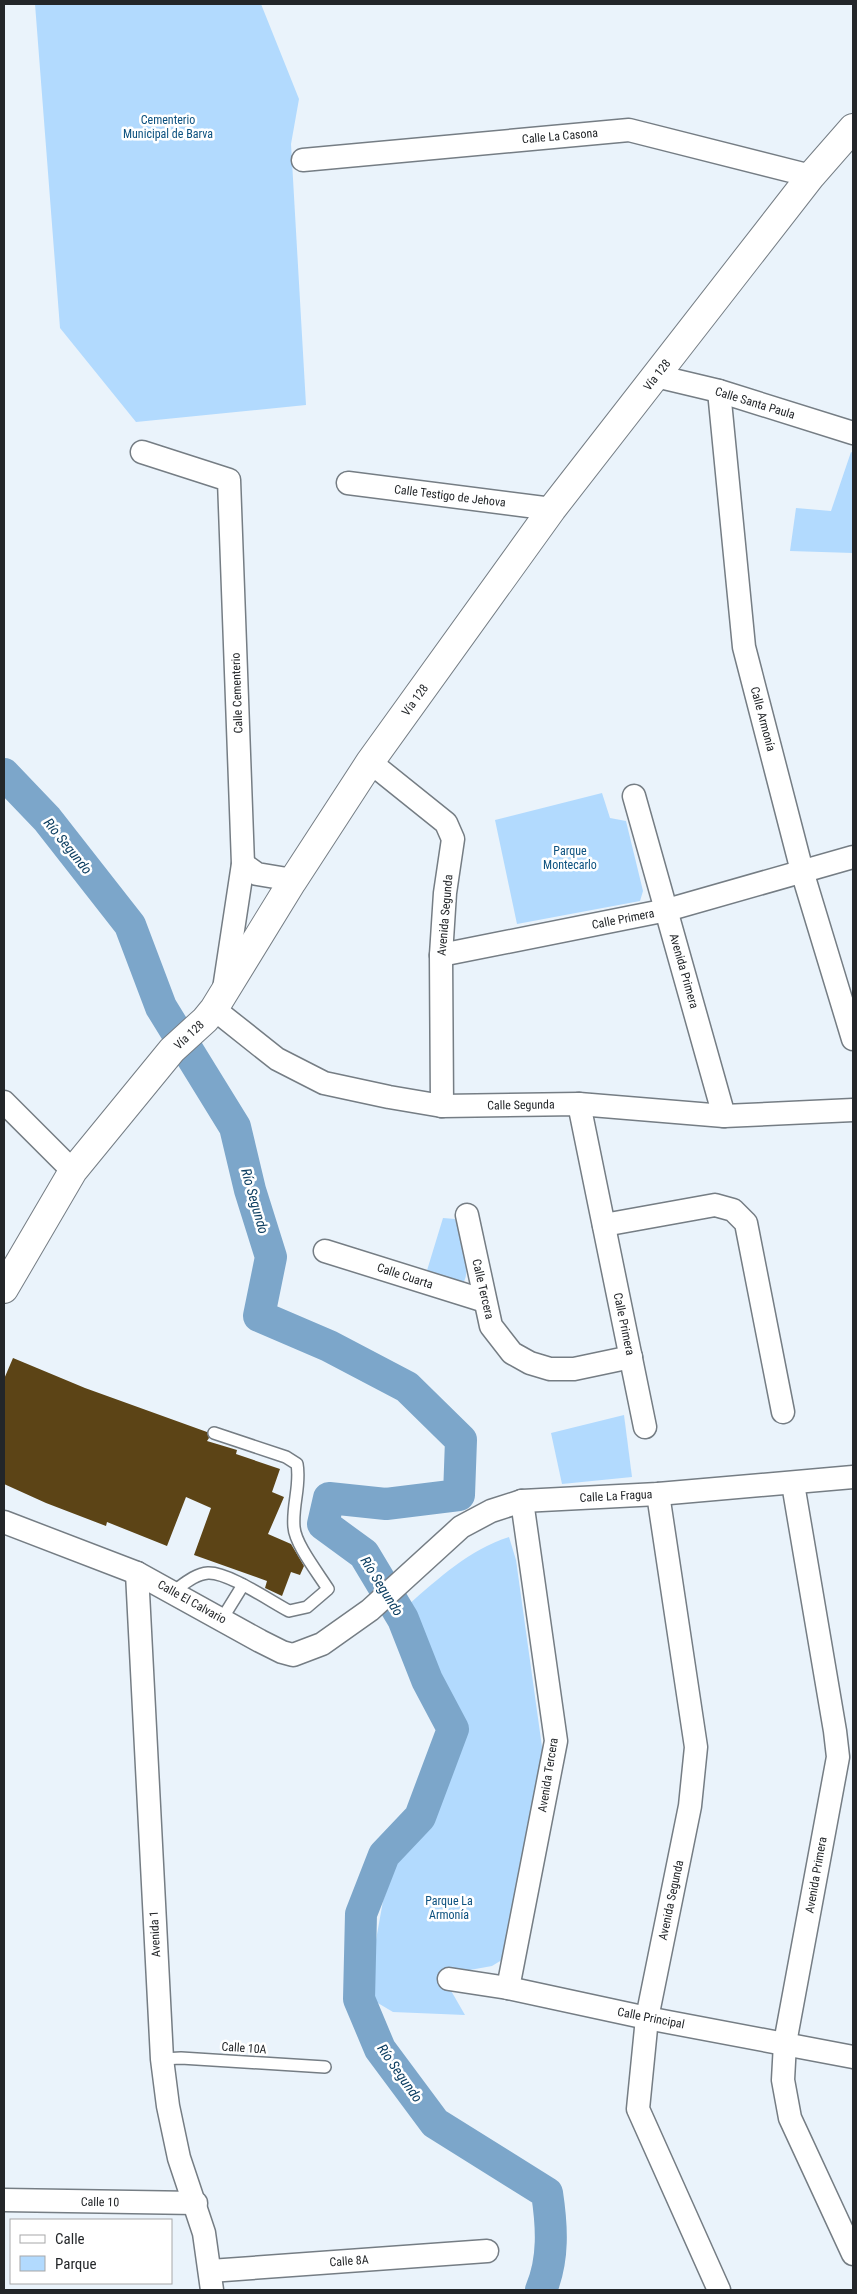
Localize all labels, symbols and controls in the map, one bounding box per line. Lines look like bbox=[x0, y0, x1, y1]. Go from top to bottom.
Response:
park label: Cementerio Municipal de Barva bbox=[123, 113, 213, 141]
street label: Calle La Casona bbox=[521, 126, 599, 146]
street label: Vía 128 bbox=[640, 357, 674, 393]
street label: Calle Santa Paula bbox=[713, 384, 797, 422]
street label: Calle Testigo de Jehova bbox=[393, 482, 507, 510]
street label: Calle Cementerio bbox=[229, 652, 245, 734]
street label: Vía 128 bbox=[399, 681, 431, 719]
street label: Calle Armonía bbox=[748, 685, 778, 753]
water label: Río Segundo bbox=[41, 815, 95, 877]
park label: Parque Montecarlo bbox=[543, 844, 597, 872]
street label: Avenida Segunda bbox=[434, 874, 456, 956]
street label: Calle Primera bbox=[591, 906, 656, 932]
street label: Avenida Primera bbox=[667, 932, 701, 1010]
street label: Vía 128 bbox=[171, 1018, 207, 1052]
street label: Calle Segunda bbox=[487, 1097, 555, 1113]
water label: Río Segundo bbox=[238, 1166, 272, 1236]
street label: Calle Tercera bbox=[469, 1258, 497, 1321]
street label: Calle Cuarta bbox=[375, 1260, 435, 1292]
street label: Calle Primera bbox=[611, 1292, 637, 1357]
street label: Calle La Fragua bbox=[579, 1487, 653, 1505]
water label: Río Segundo bbox=[357, 1553, 407, 1619]
street label: Calle El Calvario bbox=[155, 1577, 229, 1627]
street label: Avenida Tercera bbox=[535, 1736, 561, 1813]
street label: Avenida Primera bbox=[802, 1836, 830, 1914]
street label: Avenida Segunda bbox=[656, 1858, 686, 1941]
park label: Parque La Armonía bbox=[425, 1894, 473, 1922]
street label: Avenida 1 bbox=[147, 1911, 163, 1957]
street label: Calle Principal bbox=[616, 2005, 686, 2031]
street label: Calle 10A bbox=[221, 2039, 267, 2057]
water label: Río Segundo bbox=[374, 2041, 426, 2105]
street label: Calle 10 bbox=[81, 2195, 119, 2209]
legend bbox=[10, 2219, 172, 2284]
text: Calle bbox=[55, 2230, 85, 2248]
street label: Calle 8A bbox=[329, 2253, 369, 2269]
text: Parque bbox=[55, 2255, 97, 2273]

